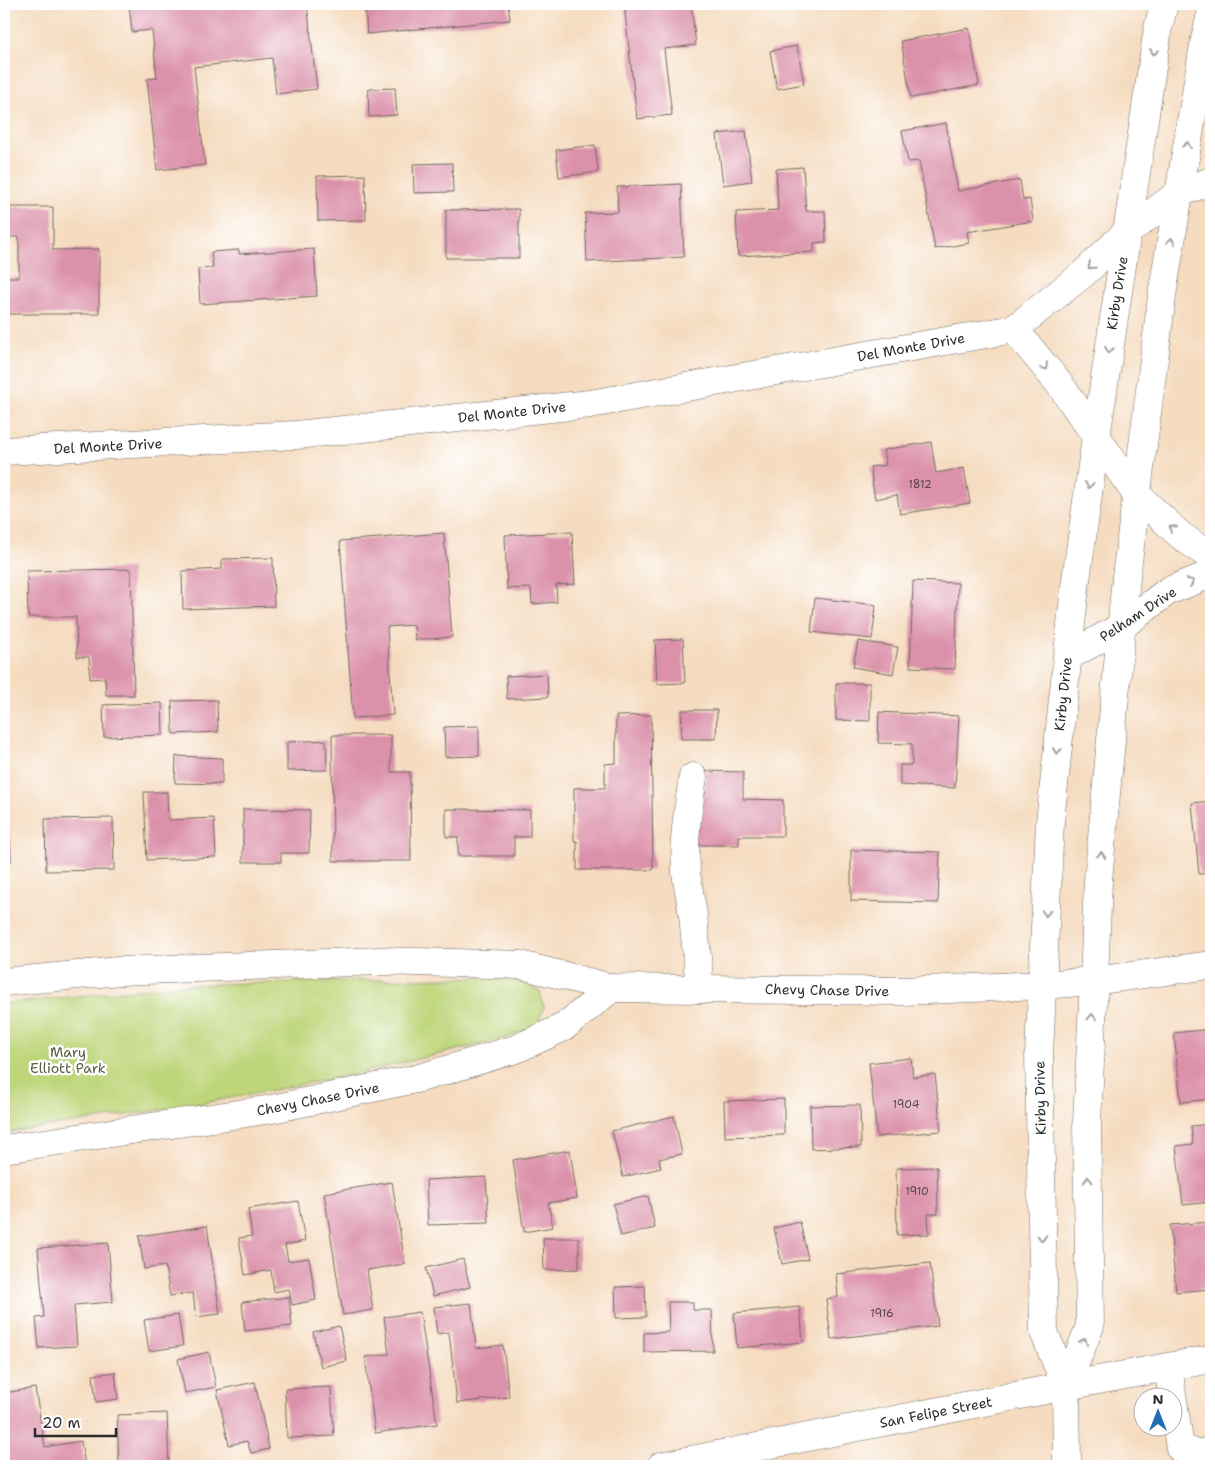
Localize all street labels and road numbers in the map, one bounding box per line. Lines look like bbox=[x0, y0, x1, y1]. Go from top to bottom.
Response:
street label: Kirby Drive bbox=[1102, 255, 1132, 331]
street label: Del Monte Drive bbox=[856, 329, 966, 365]
street label: Del Monte Drive bbox=[457, 397, 567, 427]
street label: Del Monte Drive bbox=[53, 434, 163, 458]
street label: Pelham Drive bbox=[1096, 582, 1180, 646]
street label: Kirby Drive bbox=[1050, 656, 1076, 732]
street label: Chevy Chase Drive bbox=[765, 980, 889, 1000]
street label: Kirby Drive bbox=[1030, 1061, 1050, 1135]
street label: Chevy Chase Drive bbox=[255, 1078, 381, 1120]
street label: San Felipe Street bbox=[878, 1392, 994, 1432]

